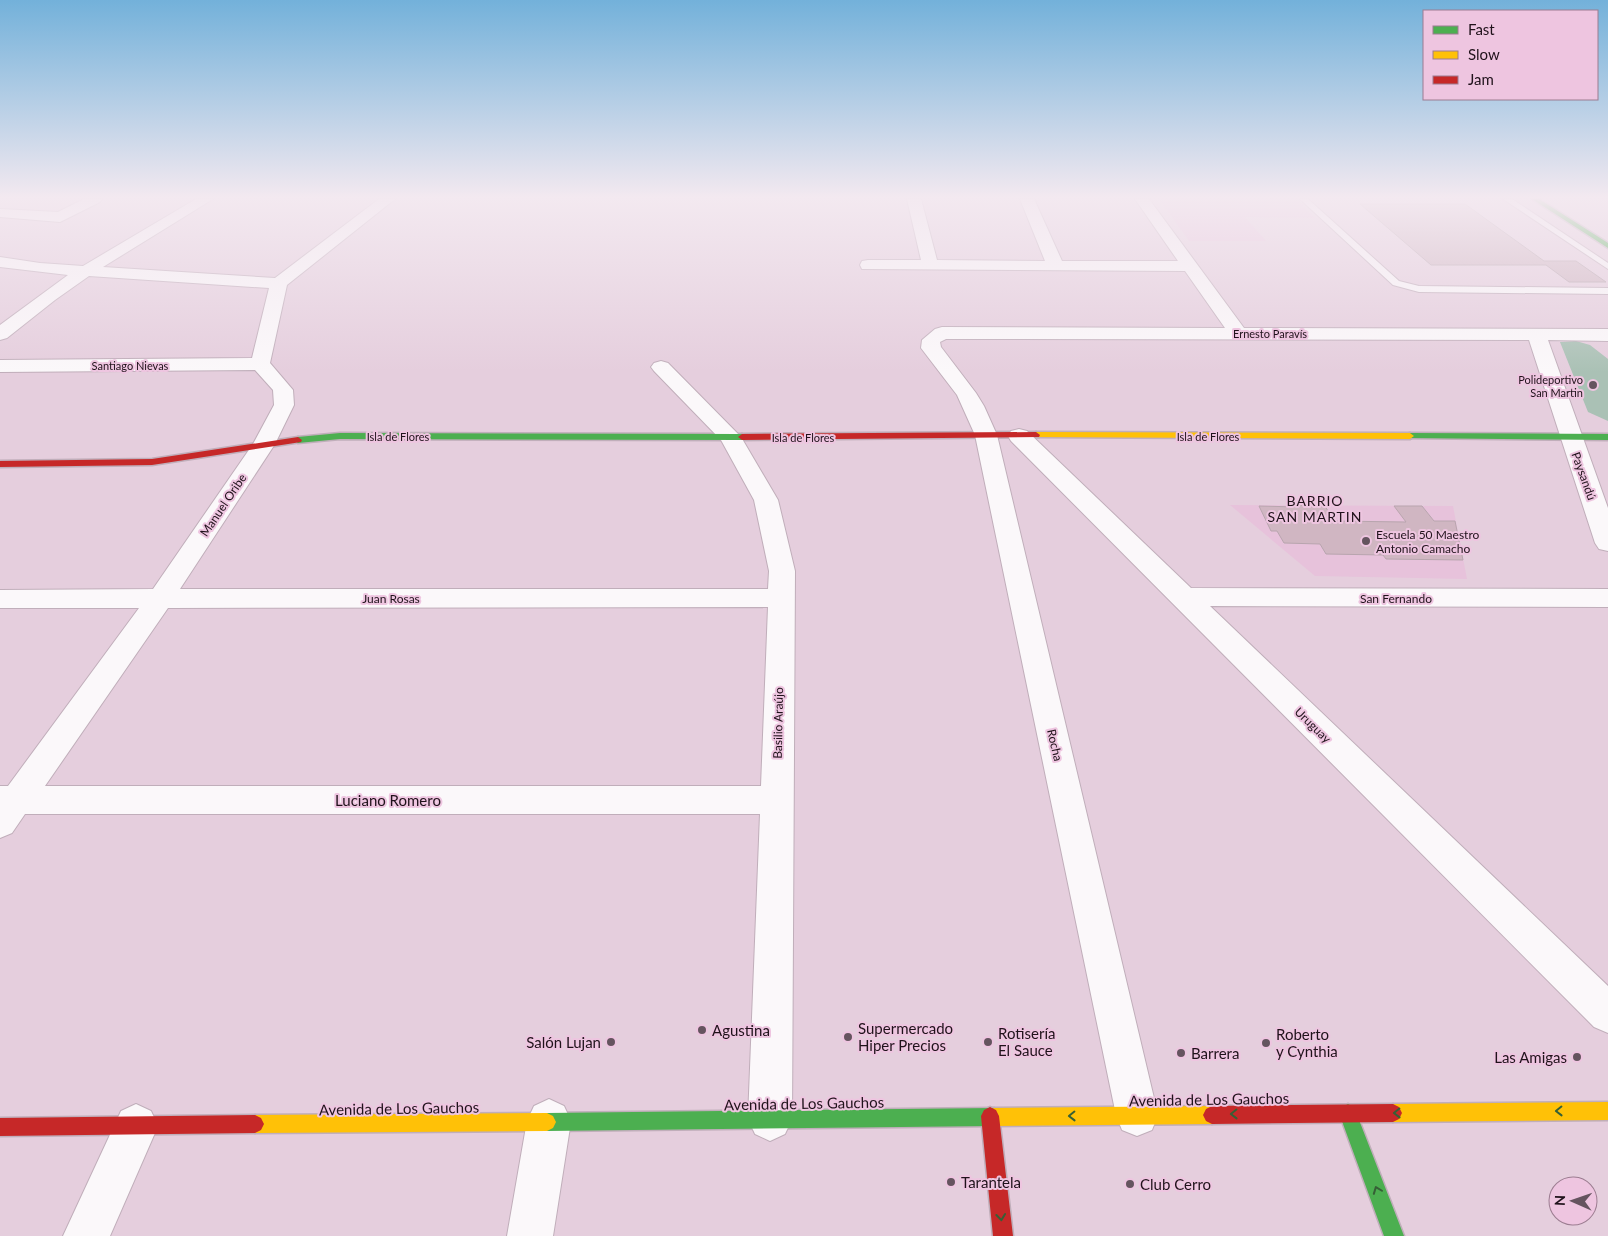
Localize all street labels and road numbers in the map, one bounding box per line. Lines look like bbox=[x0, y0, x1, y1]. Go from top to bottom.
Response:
street label: Ernesto Paravís bbox=[1233, 327, 1307, 340]
street label: Santiago Nievas bbox=[92, 359, 169, 372]
street label: Isla de Flores bbox=[367, 430, 430, 443]
street label: Isla de Flores bbox=[1177, 430, 1240, 443]
street label: Isla de Flores bbox=[772, 431, 835, 444]
street label: Paysandú bbox=[1568, 450, 1600, 502]
street label: Manuel Oribe bbox=[197, 471, 249, 539]
street label: Juan Rosas bbox=[362, 591, 420, 606]
street label: San Fernando bbox=[1360, 591, 1432, 606]
street label: Basilio Araújo bbox=[770, 687, 786, 759]
street label: Uruguay bbox=[1292, 704, 1335, 746]
street label: Rocha bbox=[1044, 728, 1066, 762]
street label: Luciano Romero bbox=[335, 791, 441, 809]
street label: Avenida de Los Gauchos bbox=[1129, 1089, 1289, 1109]
street label: Avenida de Los Gauchos bbox=[724, 1093, 884, 1113]
street label: Avenida de Los Gauchos bbox=[319, 1098, 479, 1118]

